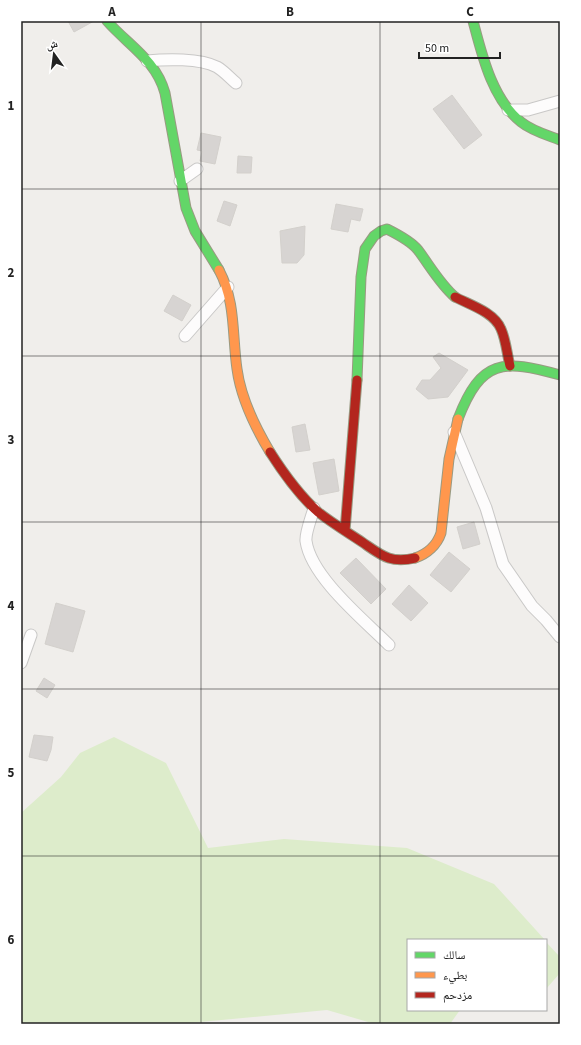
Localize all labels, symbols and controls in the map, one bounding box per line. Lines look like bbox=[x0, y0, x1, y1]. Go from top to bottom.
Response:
text: A bbox=[107, 3, 116, 21]
text: B bbox=[286, 3, 294, 21]
text: C bbox=[466, 3, 474, 21]
north arrow bbox=[34, 34, 74, 74]
scale bar bbox=[419, 34, 500, 60]
text: ش bbox=[44, 36, 59, 53]
text: 50 m bbox=[425, 40, 449, 57]
text: 1 bbox=[8, 97, 15, 115]
text: 2 bbox=[8, 264, 15, 282]
text: 3 bbox=[8, 431, 15, 449]
text: 4 bbox=[8, 597, 15, 615]
text: 5 bbox=[8, 764, 15, 782]
text: 6 bbox=[8, 931, 15, 949]
legend bbox=[407, 939, 547, 1011]
text: سالك bbox=[443, 947, 465, 964]
text: بطيء bbox=[443, 967, 467, 985]
text: مزدحم bbox=[443, 987, 472, 1004]

